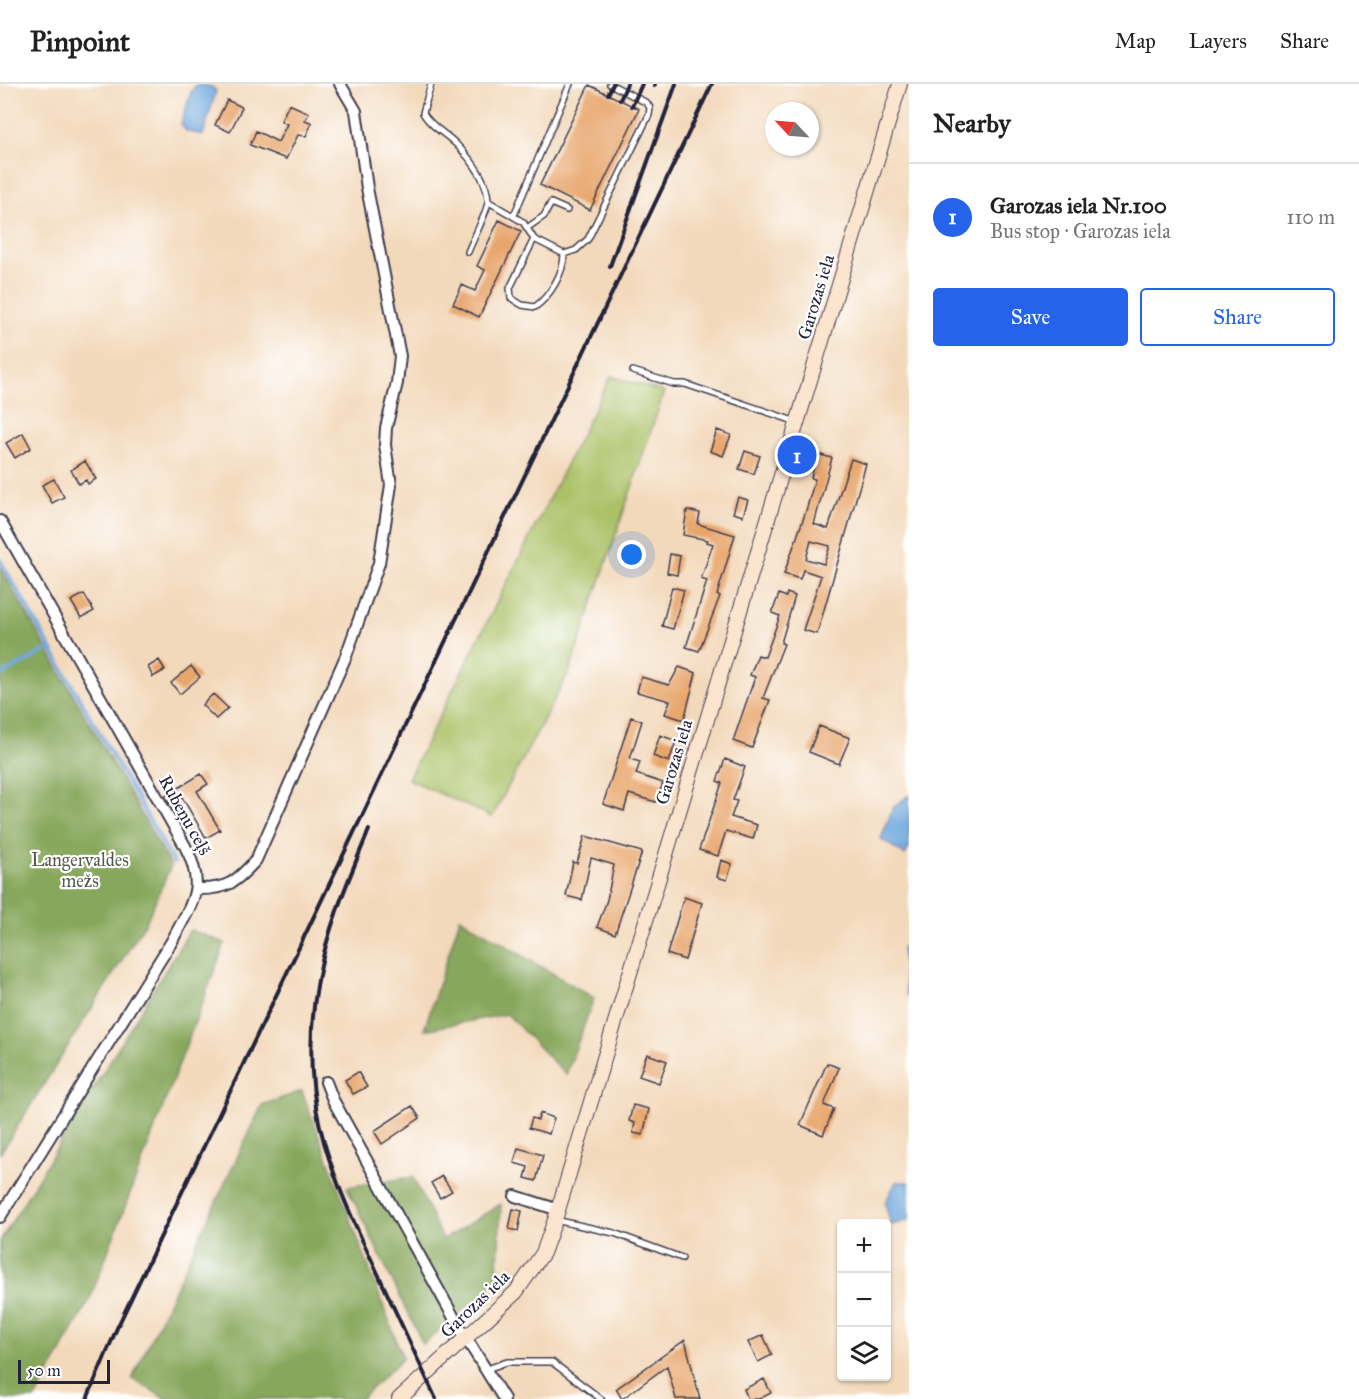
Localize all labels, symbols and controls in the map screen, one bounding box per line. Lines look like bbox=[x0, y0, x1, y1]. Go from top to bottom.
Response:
text: Pinpoint bbox=[30, 24, 130, 59]
text: Map bbox=[1115, 28, 1156, 54]
text: Layers bbox=[1189, 28, 1247, 54]
text: Share bbox=[1280, 28, 1329, 54]
north arrow bbox=[765, 102, 819, 156]
text: Nearby bbox=[933, 107, 1011, 139]
text: Garozas iela Nr.100 bbox=[990, 192, 1167, 219]
text: 1 bbox=[949, 205, 956, 229]
text: 110 m bbox=[1287, 205, 1335, 229]
text: Bus stop · Garozas iela bbox=[990, 219, 1171, 243]
street label: Garozas iela bbox=[793, 251, 839, 342]
button: Save bbox=[933, 288, 1128, 346]
button: Share bbox=[1140, 288, 1335, 346]
pin: 1 bbox=[778, 432, 816, 478]
your location bbox=[617, 540, 646, 569]
street label: Garozas iela bbox=[651, 716, 697, 807]
street label: Rubeņu ceļš bbox=[154, 771, 216, 859]
park label: Langervaldes mežs bbox=[31, 849, 129, 892]
map controls bbox=[837, 1219, 891, 1381]
button: + bbox=[837, 1219, 891, 1273]
street label: Garozas iela bbox=[436, 1265, 515, 1342]
button: − bbox=[837, 1273, 891, 1327]
button: layers bbox=[837, 1327, 891, 1381]
scale bar bbox=[18, 1357, 110, 1384]
text: 50 m bbox=[27, 1361, 61, 1380]

